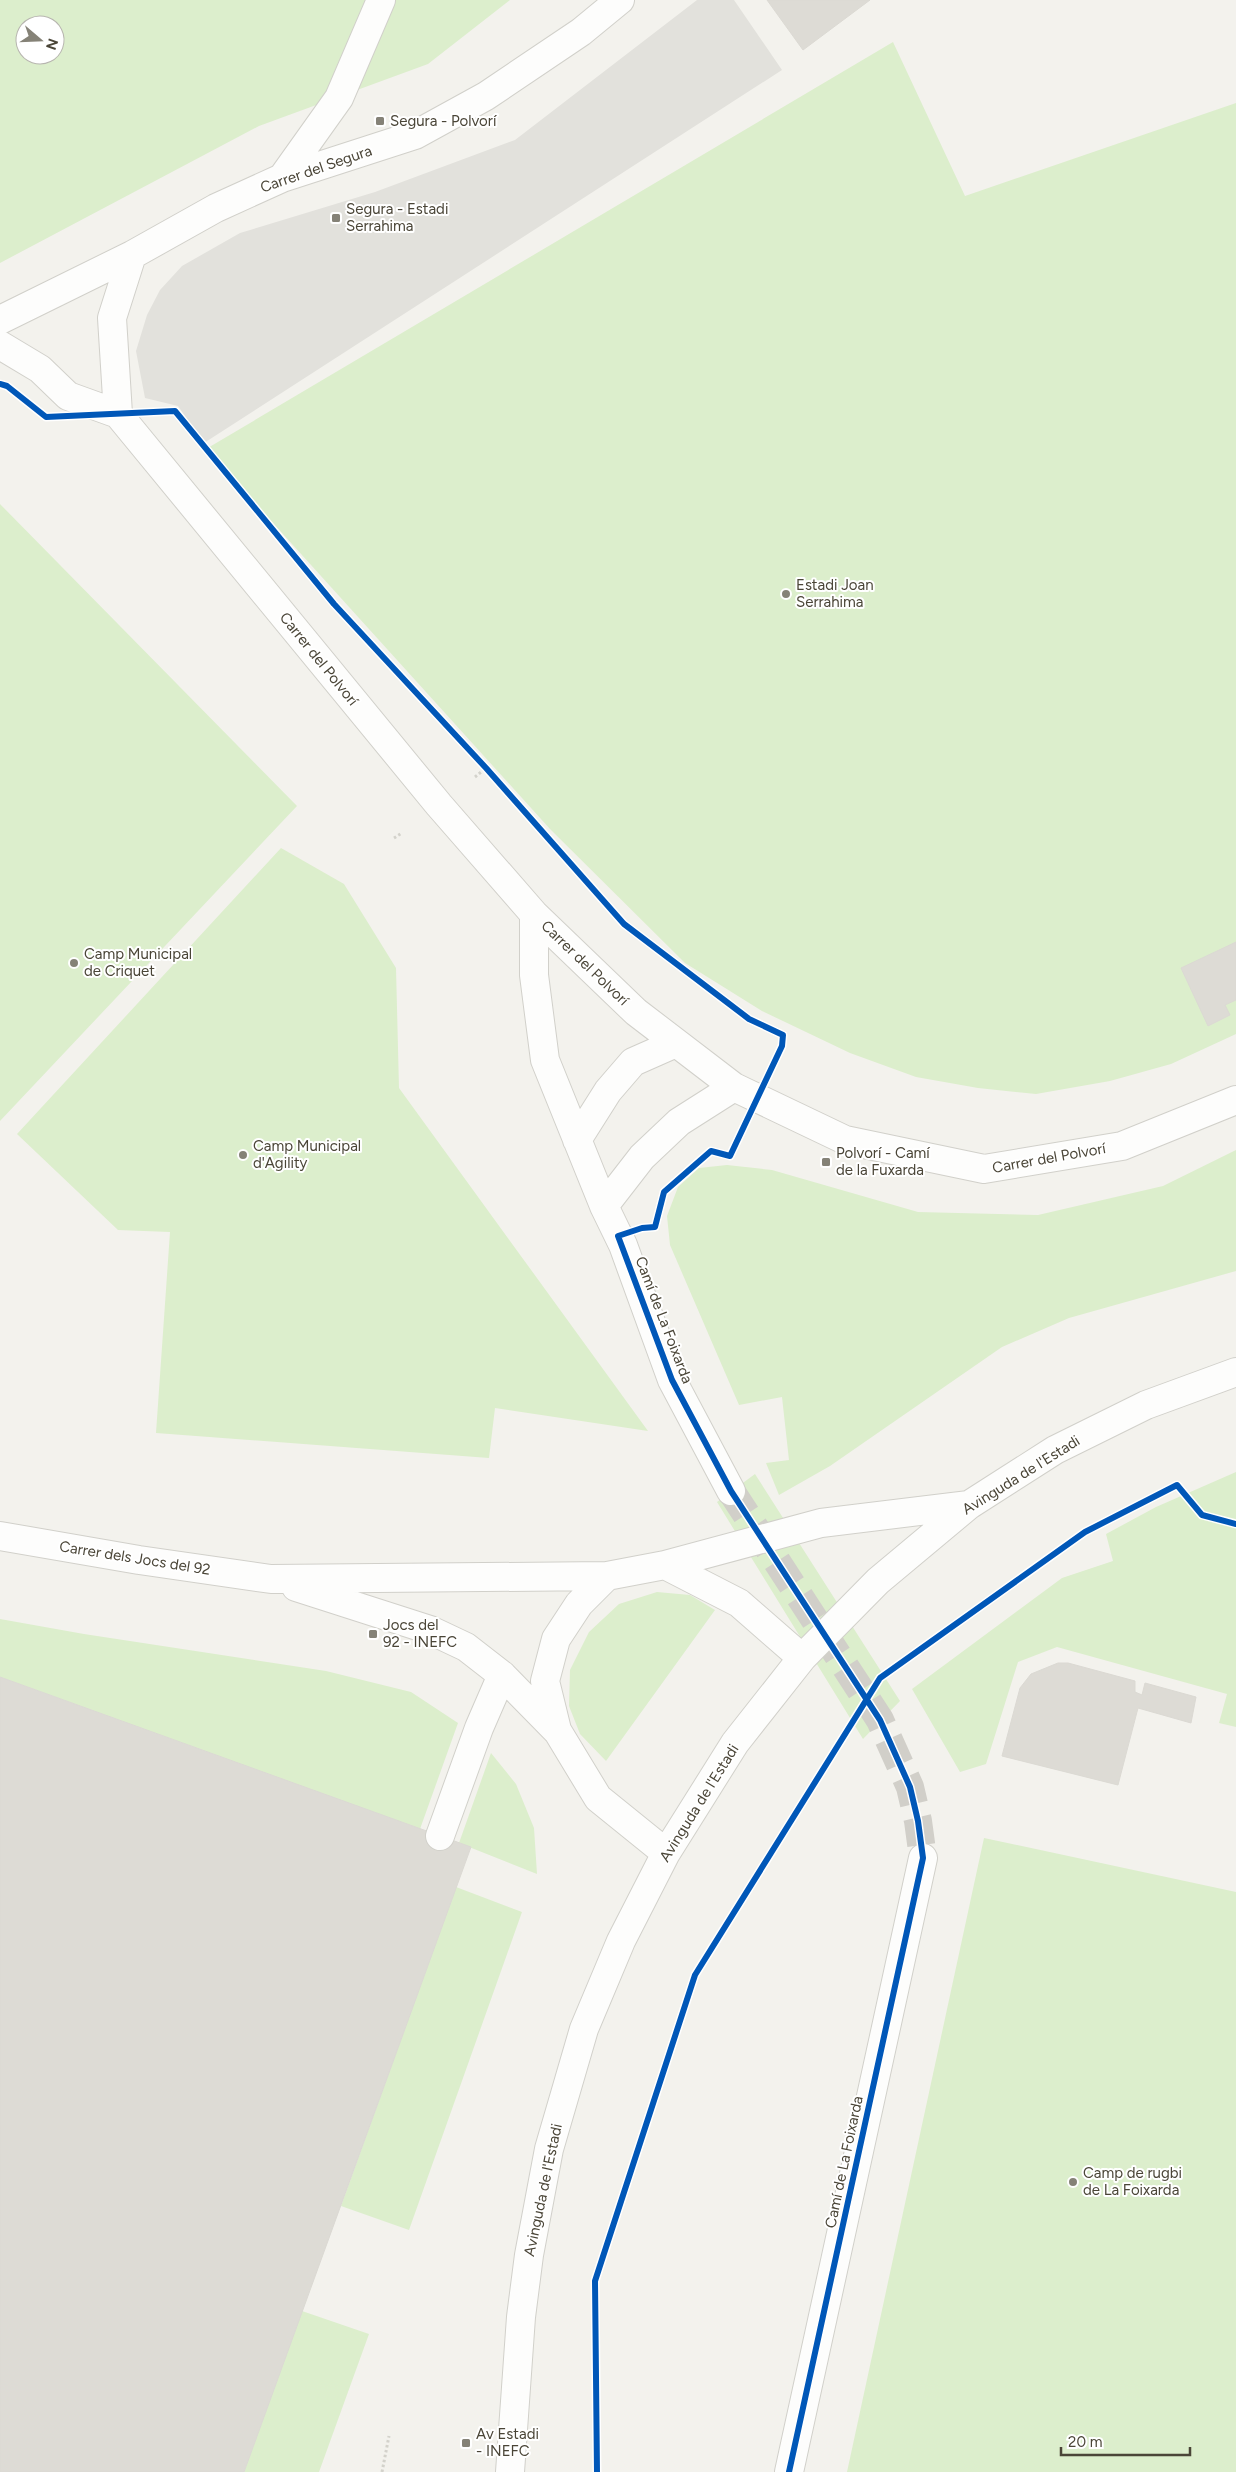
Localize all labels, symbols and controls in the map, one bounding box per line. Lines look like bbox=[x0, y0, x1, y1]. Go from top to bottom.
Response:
north arrow bbox=[15, 15, 65, 65]
text: N bbox=[42, 36, 62, 52]
place label: Segura - Polvorí bbox=[390, 112, 498, 130]
marker: Segura - Polvorí bbox=[374, 115, 386, 127]
street label: Carrer del Segura bbox=[258, 141, 374, 197]
place label: Segura - Estadi Serrahima bbox=[346, 200, 448, 235]
marker: Segura - Estadi Serrahima bbox=[330, 212, 342, 224]
place label: Estadi Joan Serrahima bbox=[796, 576, 874, 611]
marker: Estadi Joan Serrahima bbox=[780, 588, 792, 600]
street label: Carrer del Polvorí bbox=[276, 609, 363, 711]
street label: Carrer del Polvorí bbox=[537, 917, 634, 1010]
place label: Camp Municipal de Criquet bbox=[84, 945, 192, 980]
marker: Camp Municipal de Criquet bbox=[68, 957, 80, 969]
place label: Camp Municipal d'Agility bbox=[253, 1137, 361, 1172]
street label: Carrer del Polvorí bbox=[991, 1139, 1109, 1177]
place label: Polvorí - Camí de la Fuxarda bbox=[836, 1144, 931, 1179]
marker: Camp Municipal d'Agility bbox=[237, 1149, 249, 1161]
marker: Polvorí - Camí de la Fuxarda bbox=[820, 1156, 832, 1168]
street label: Camí de La Foixarda bbox=[631, 1254, 697, 1386]
street label: Avinguda de l'Estadi bbox=[959, 1432, 1083, 1518]
street label: Carrer dels Jocs del 92 bbox=[58, 1537, 212, 1579]
place label: Jocs del 92 - INEFC bbox=[383, 1616, 457, 1651]
marker: Jocs del 92 - INEFC bbox=[367, 1628, 379, 1640]
street label: Avinguda de l'Estadi bbox=[656, 1741, 742, 1865]
street label: Camí de La Foixarda bbox=[821, 2094, 867, 2230]
street label: Avinguda de l'Estadi bbox=[520, 2122, 566, 2258]
place label: Camp de rugbi de La Foixarda bbox=[1083, 2164, 1182, 2199]
marker: Camp de rugbi de La Foixarda bbox=[1067, 2176, 1079, 2188]
scale bar bbox=[1061, 2424, 1190, 2456]
place label: Av Estadi - INEFC bbox=[476, 2425, 539, 2460]
text: 20 m bbox=[1068, 2433, 1102, 2451]
marker: Av Estadi - INEFC bbox=[460, 2437, 472, 2449]

